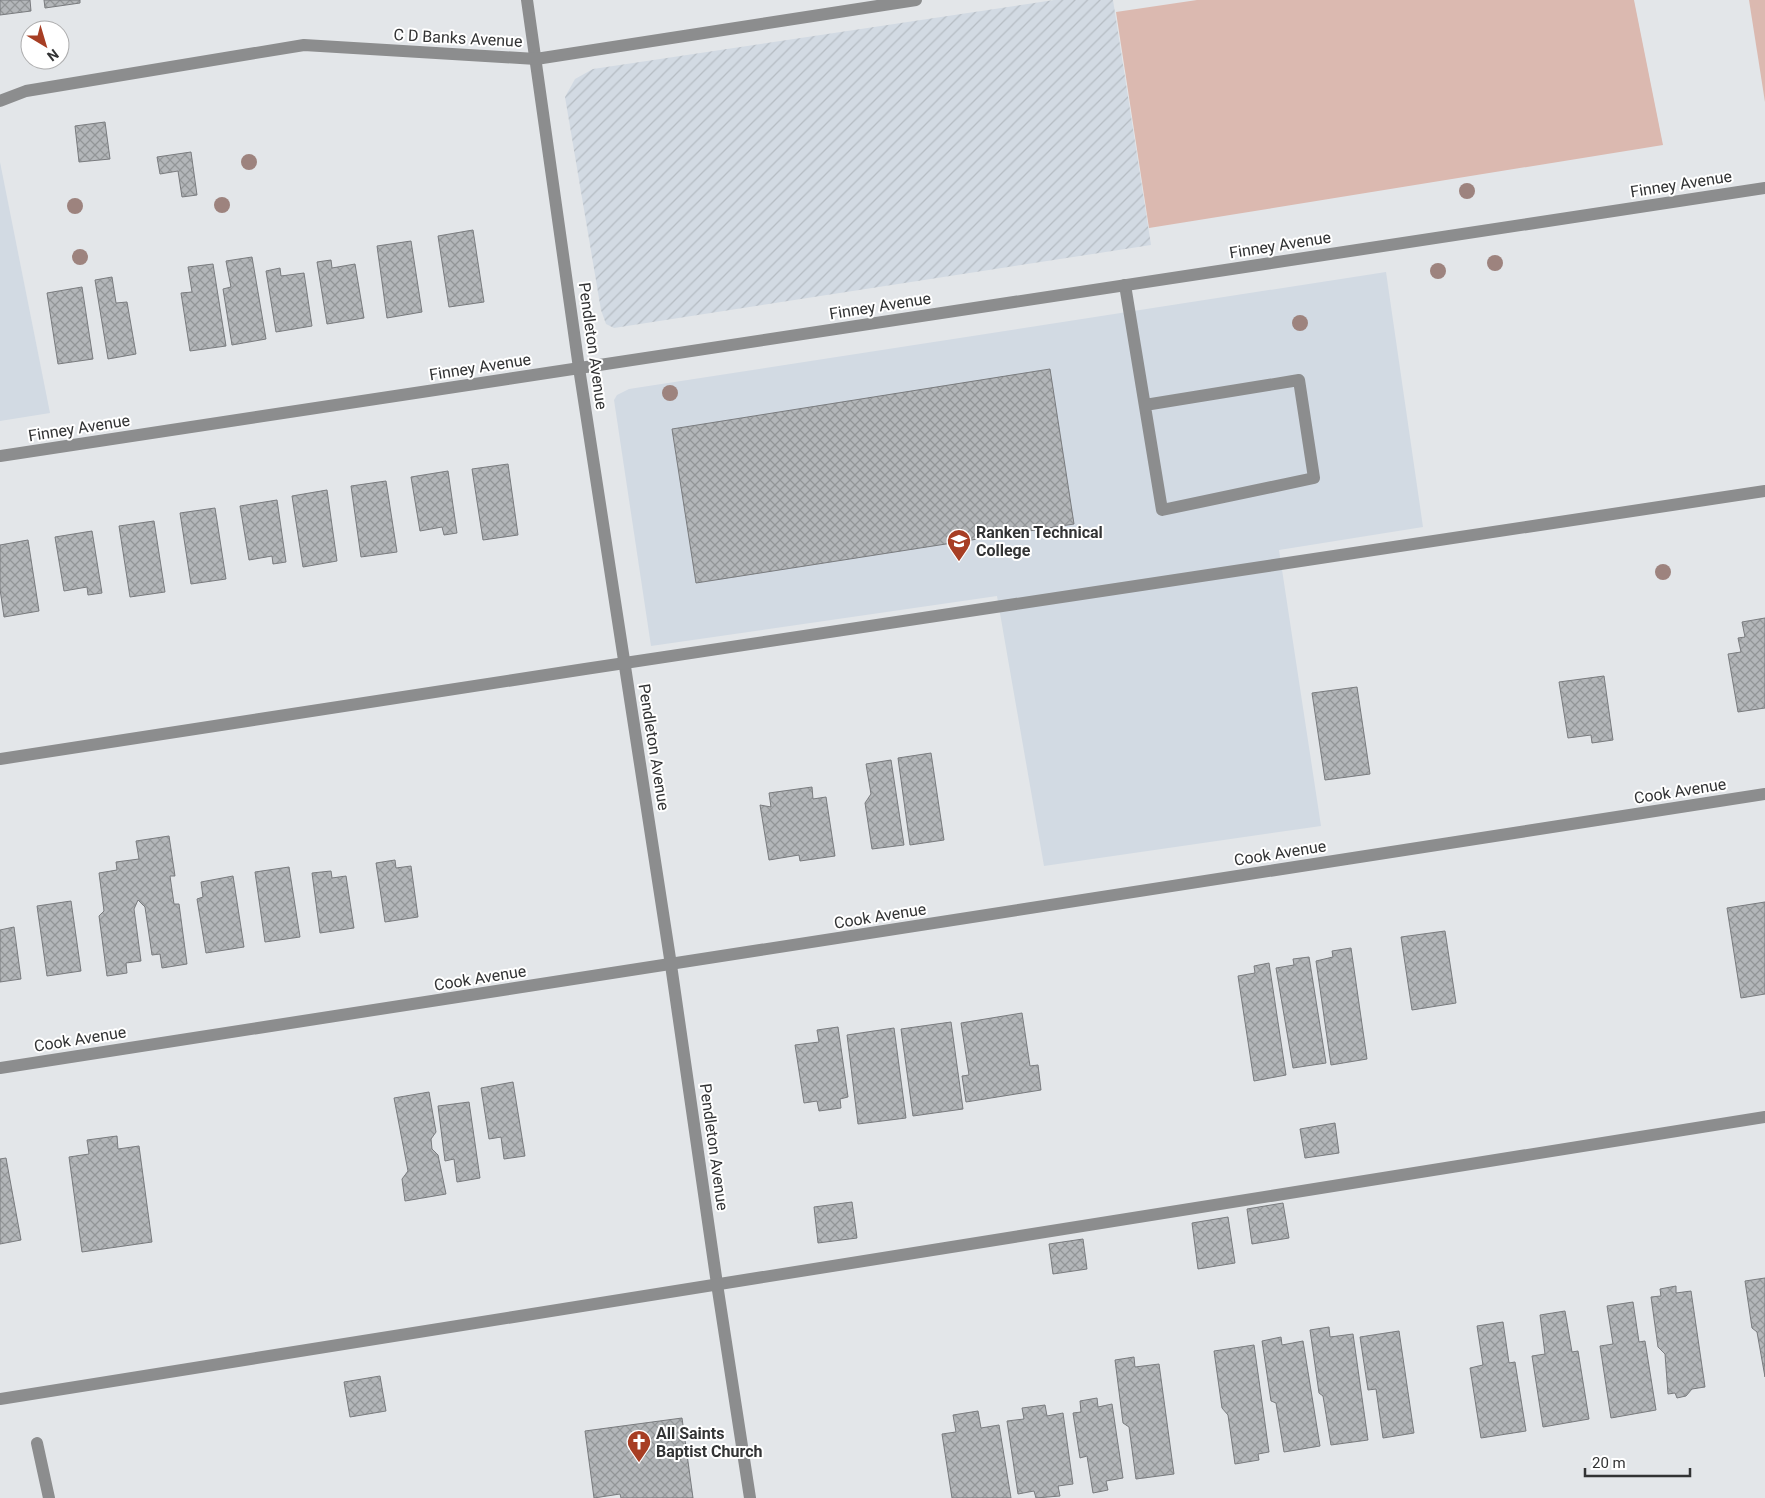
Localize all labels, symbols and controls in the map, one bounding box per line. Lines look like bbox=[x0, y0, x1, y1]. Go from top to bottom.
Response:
north arrow bbox=[20, 20, 70, 70]
street label: C D Banks Avenue bbox=[393, 25, 523, 51]
text: N bbox=[44, 46, 62, 65]
street label: Finney Avenue bbox=[1629, 167, 1733, 201]
street label: Finney Avenue bbox=[1228, 228, 1332, 262]
street label: Pendleton Avenue bbox=[575, 281, 611, 411]
street label: Finney Avenue bbox=[828, 289, 932, 323]
street label: Finney Avenue bbox=[428, 350, 532, 384]
street label: Finney Avenue bbox=[27, 411, 131, 445]
place label: Ranken Technical College bbox=[976, 523, 1103, 560]
school or university icon: Ranken Technical College bbox=[946, 528, 972, 562]
street label: Pendleton Avenue bbox=[635, 682, 673, 812]
street label: Cook Avenue bbox=[1633, 774, 1727, 808]
street label: Cook Avenue bbox=[1233, 836, 1327, 870]
street label: Cook Avenue bbox=[833, 899, 927, 933]
street label: Cook Avenue bbox=[433, 961, 527, 995]
street label: Cook Avenue bbox=[33, 1022, 127, 1056]
street label: Pendleton Avenue bbox=[696, 1082, 732, 1212]
place label: All Saints Baptist Church bbox=[656, 1424, 762, 1461]
church icon: All Saints Baptist Church bbox=[626, 1429, 652, 1463]
scale bar bbox=[1585, 1446, 1690, 1478]
text: 20 m bbox=[1592, 1454, 1626, 1472]

